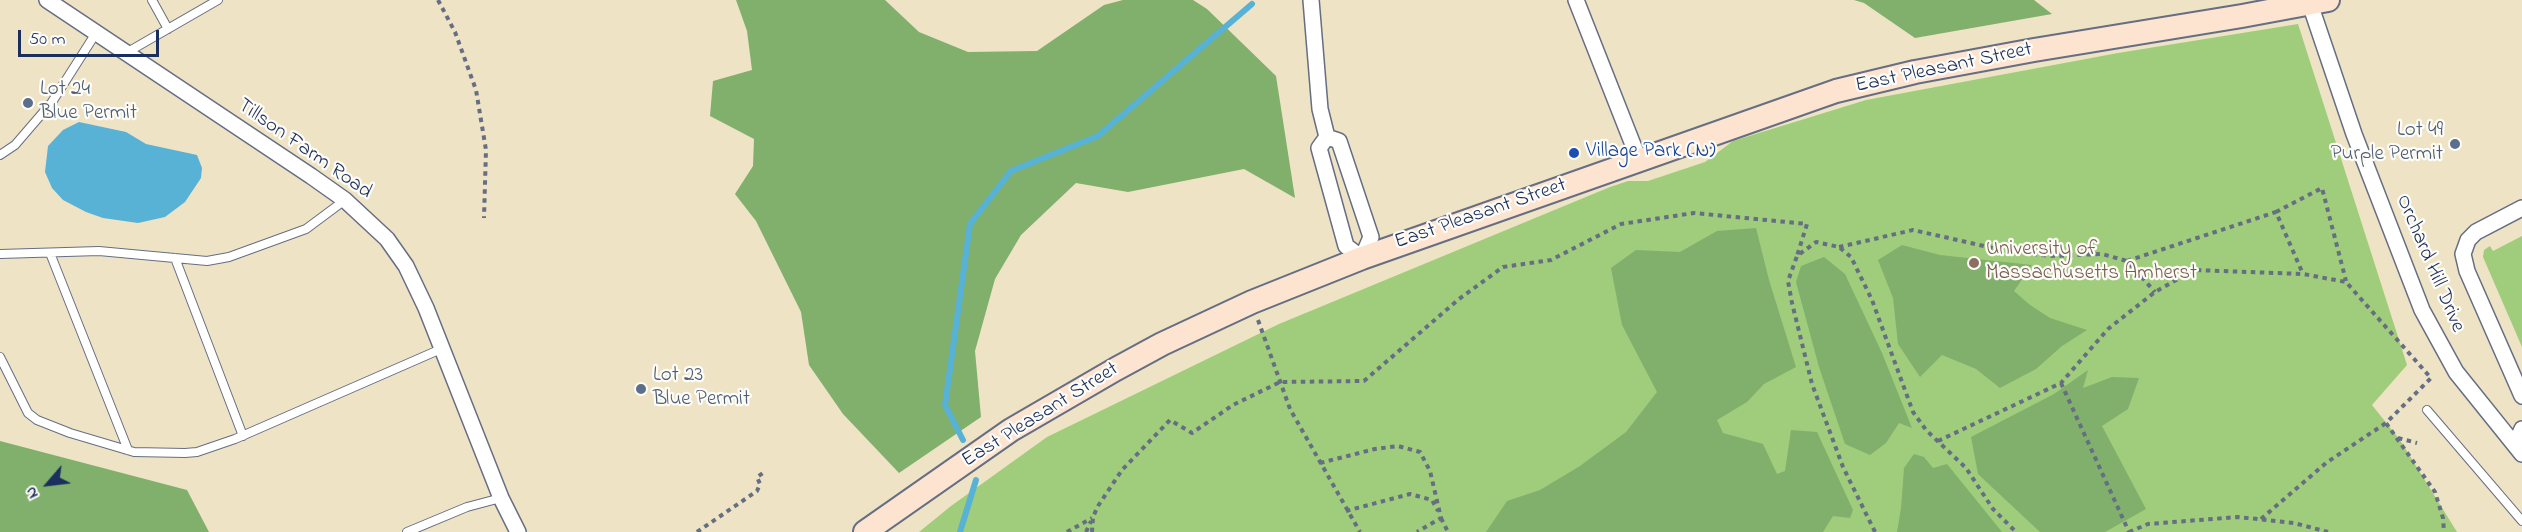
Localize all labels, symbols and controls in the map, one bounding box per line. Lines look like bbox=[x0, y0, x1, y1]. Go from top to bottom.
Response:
scale bar bbox=[21, 18, 162, 56]
text: 50 m bbox=[29, 27, 66, 53]
street label: East Pleasant Street bbox=[1853, 38, 2035, 100]
place label: Lot 24 Blue Permit bbox=[40, 78, 137, 128]
street label: Tillson Farm Road bbox=[232, 94, 376, 206]
marker: Lot 24 Blue Permit bbox=[21, 96, 35, 110]
place label: Lot 49 Purple Permit bbox=[2331, 119, 2443, 169]
marker: Lot 49 Purple Permit bbox=[2448, 137, 2462, 151]
place label: Village Park (N) bbox=[1586, 140, 1716, 166]
marker: Village Park (N) bbox=[1567, 146, 1581, 160]
street label: East Pleasant Street bbox=[1392, 174, 1570, 256]
street label: Orchard Hill Drive bbox=[2389, 192, 2469, 336]
place label: University of Massachusetts Amherst bbox=[1986, 238, 2197, 288]
marker: University of Massachusetts Amherst bbox=[1967, 256, 1981, 270]
street label: East Pleasant Street bbox=[958, 358, 1124, 474]
place label: Lot 23 Blue Permit bbox=[653, 364, 750, 414]
marker: Lot 23 Blue Permit bbox=[634, 382, 648, 396]
north arrow bbox=[18, 454, 78, 514]
text: N bbox=[19, 482, 45, 503]

